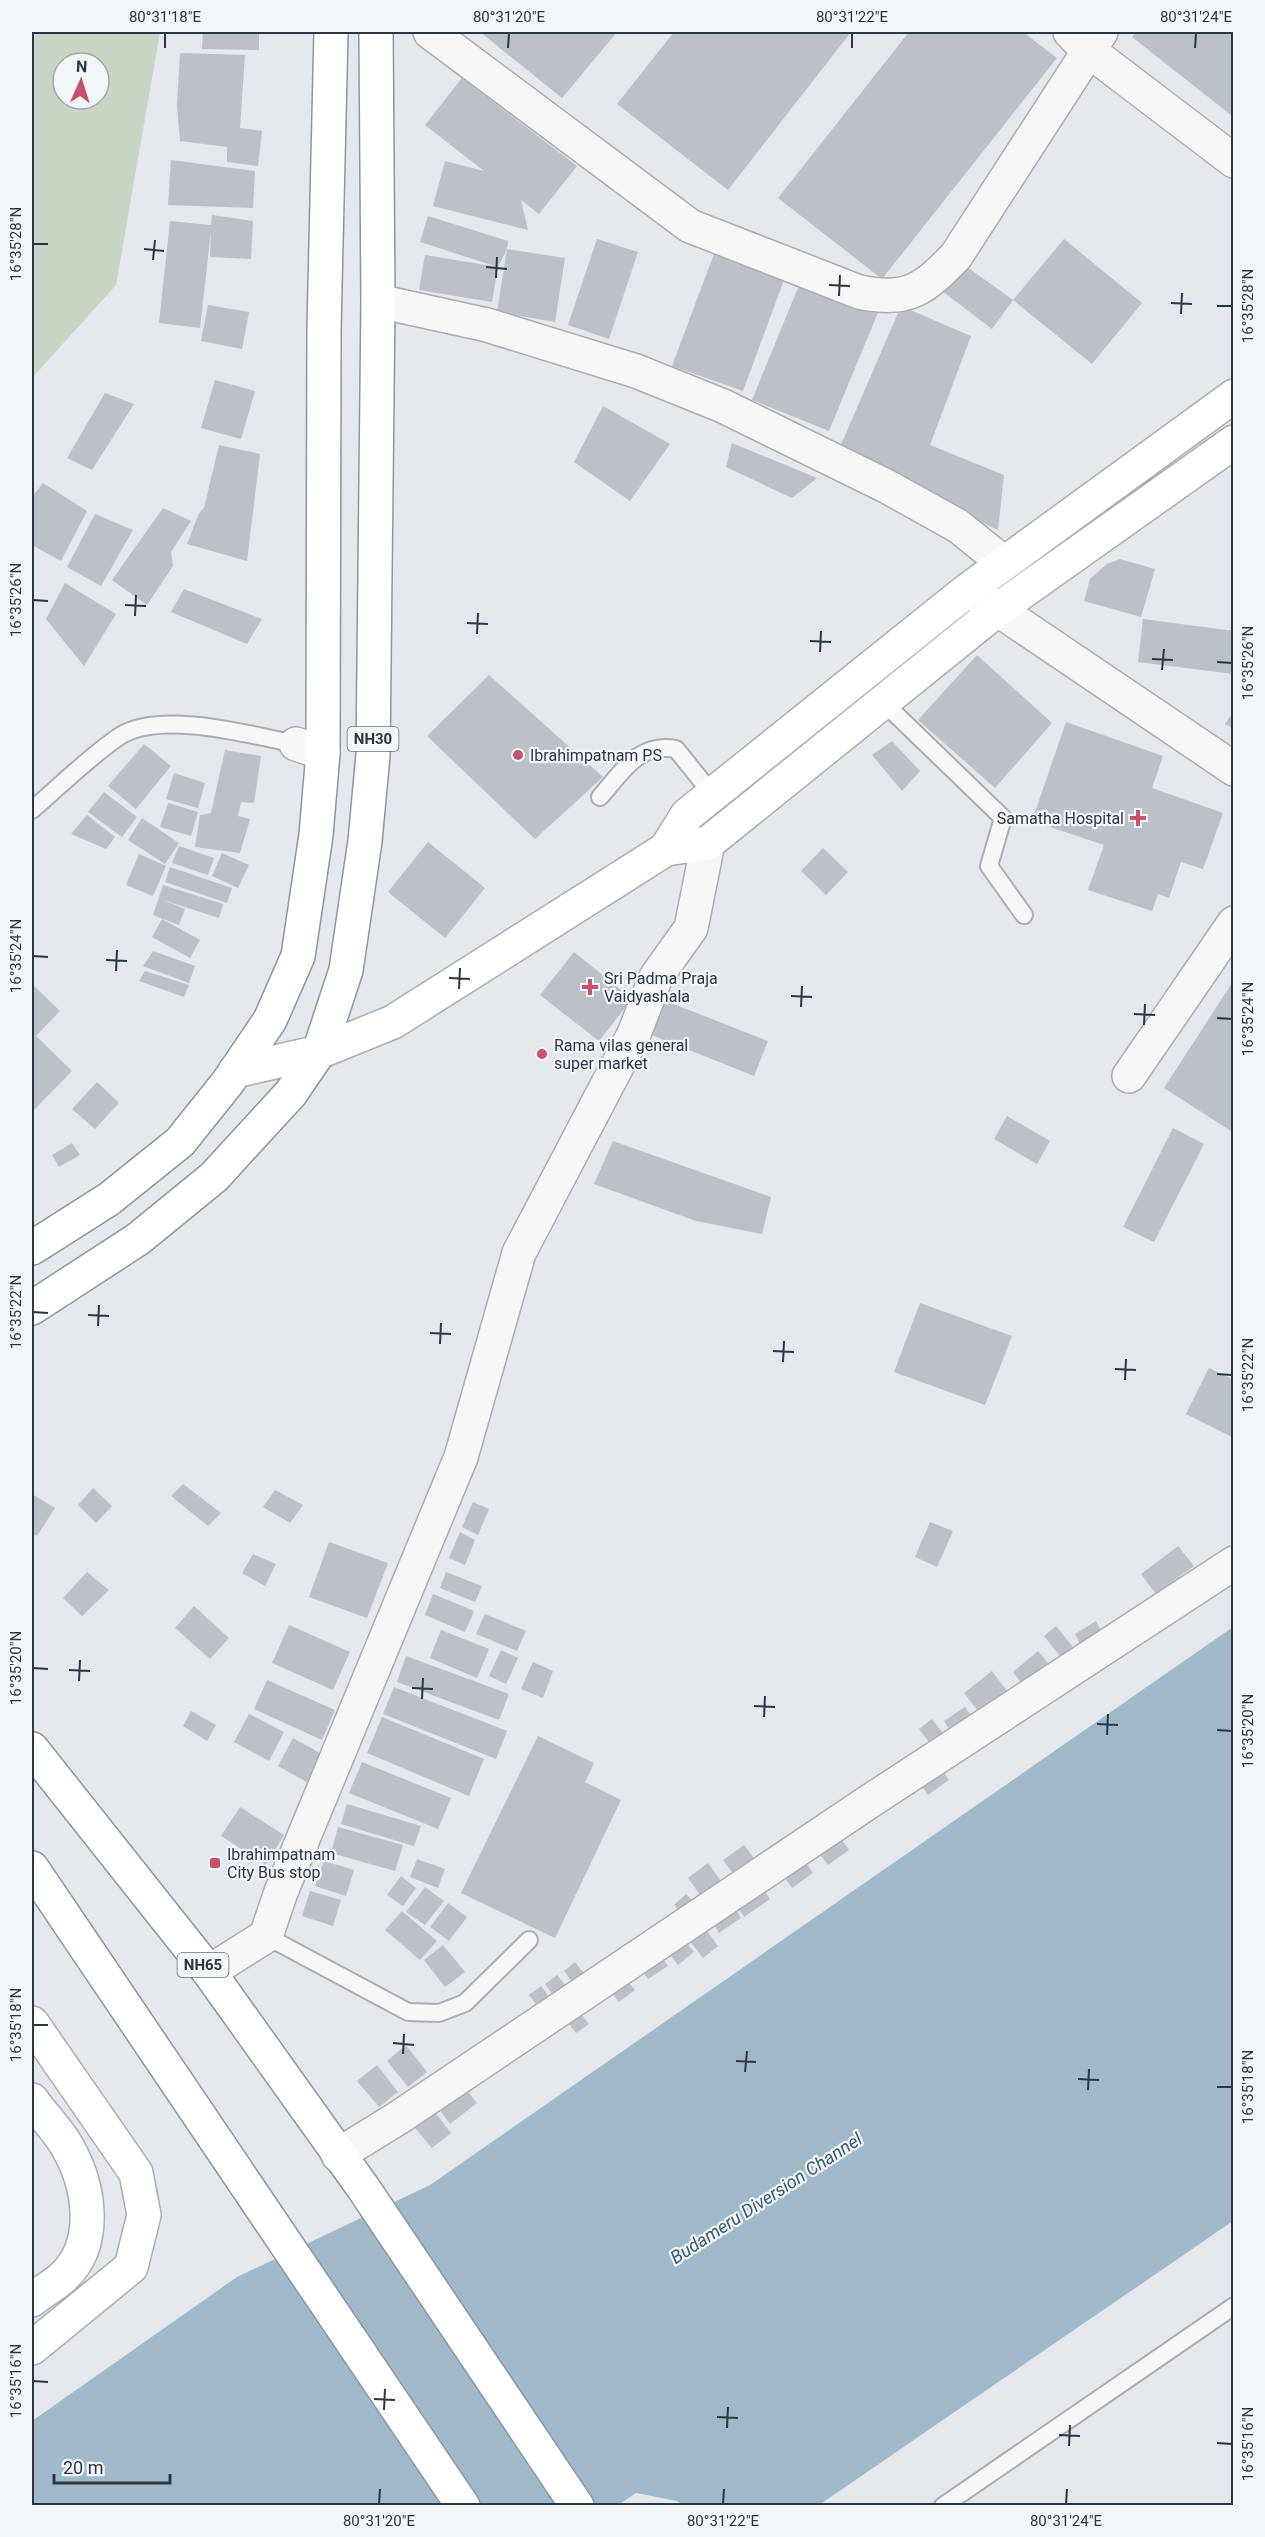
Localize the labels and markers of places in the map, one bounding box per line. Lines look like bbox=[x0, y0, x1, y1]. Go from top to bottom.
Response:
place label: Ibrahimpatnam PS bbox=[530, 746, 662, 765]
marker: Ibrahimpatnam PS bbox=[511, 748, 525, 762]
place label: Samatha Hospital bbox=[997, 809, 1124, 828]
marker: Samatha Hospital bbox=[1129, 809, 1147, 827]
place label: Sri Padma Praja Vaidyashala bbox=[604, 969, 718, 1006]
marker: Sri Padma Praja Vaidyashala bbox=[581, 978, 599, 996]
place label: Rama vilas general super market bbox=[554, 1036, 688, 1073]
marker: Rama vilas general super market bbox=[535, 1047, 549, 1061]
place label: Ibrahimpatnam City Bus stop bbox=[227, 1845, 335, 1882]
marker: Ibrahimpatnam City Bus stop bbox=[208, 1856, 222, 1870]

